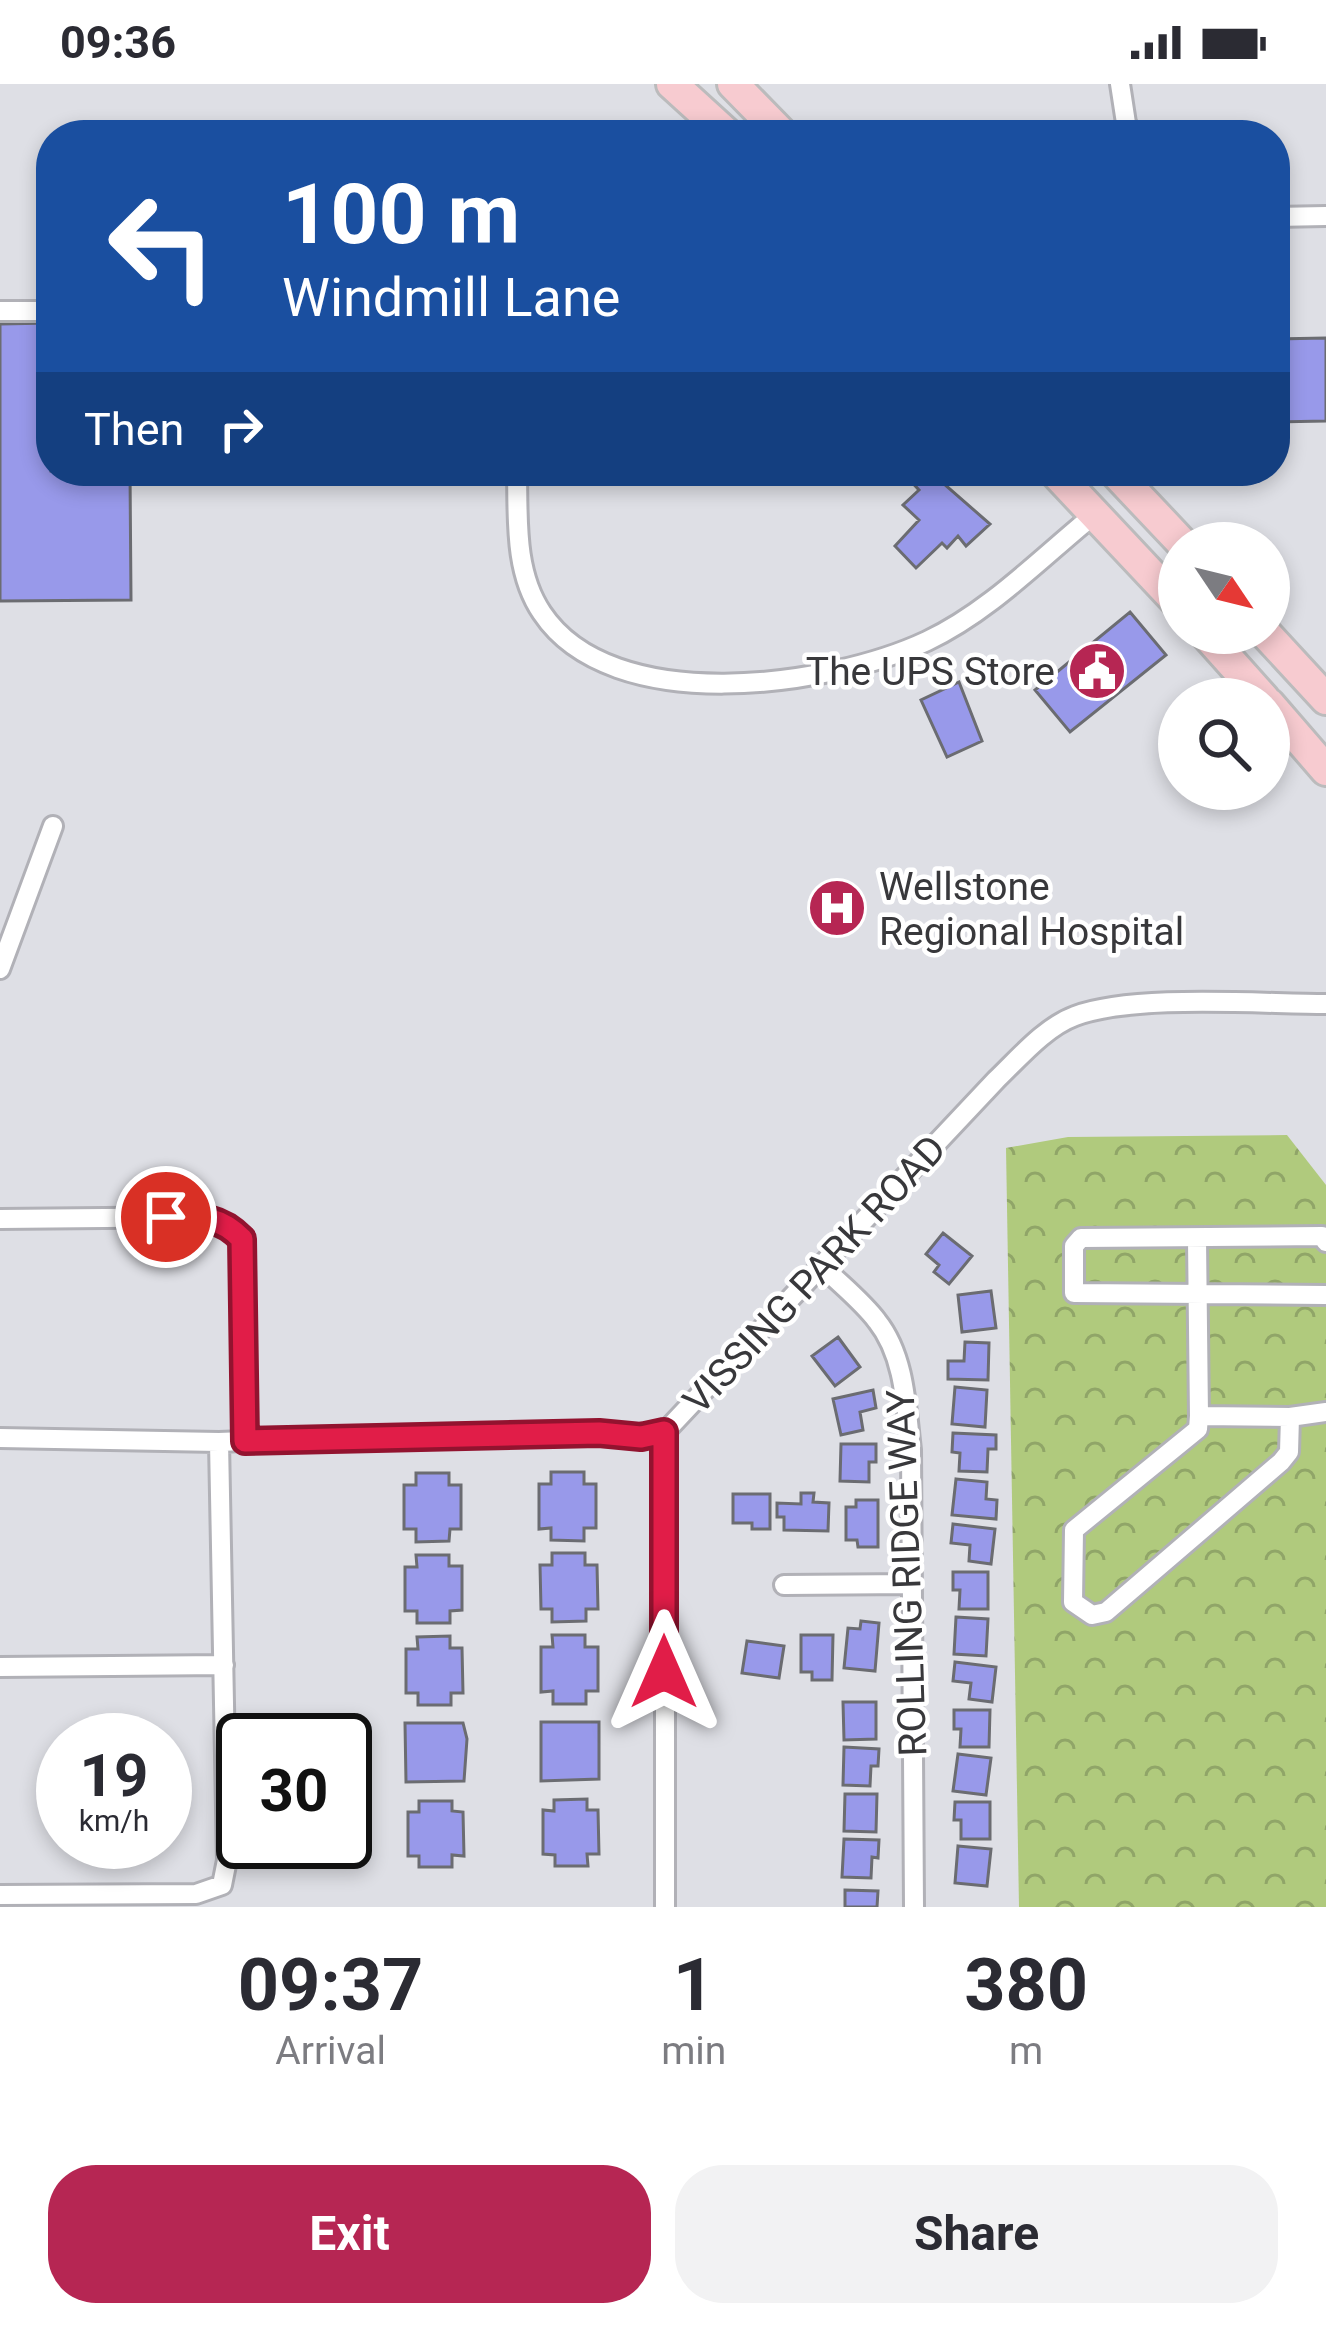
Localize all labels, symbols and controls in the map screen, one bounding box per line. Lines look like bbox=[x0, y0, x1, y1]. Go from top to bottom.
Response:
text: 09:36 bbox=[60, 16, 176, 69]
text: 100 m bbox=[282, 165, 520, 264]
icon: left bbox=[84, 168, 240, 324]
text: Windmill Lane bbox=[282, 266, 620, 329]
icon: right bbox=[208, 396, 274, 462]
text: Then bbox=[84, 403, 184, 456]
north arrow bbox=[1158, 522, 1290, 654]
map controls bbox=[1158, 522, 1290, 810]
public building icon: The UPS Store bbox=[1066, 640, 1128, 702]
place label: The UPS Store bbox=[806, 649, 1055, 695]
button: search bbox=[1158, 678, 1290, 810]
place label: Wellstone Regional Hospital bbox=[879, 864, 1184, 955]
hospital icon: Wellstone Regional Hospital bbox=[806, 877, 868, 939]
street label: VISSING PARK ROAD bbox=[674, 1126, 956, 1423]
pin bbox=[115, 1166, 217, 1268]
icon: arrive bbox=[133, 1184, 199, 1250]
street label: ROLLING RIDGE WAY bbox=[878, 1388, 936, 1757]
position arrow bbox=[601, 1609, 727, 1735]
speed limit sign: 30 bbox=[216, 1713, 372, 1869]
text: 19 bbox=[80, 1740, 148, 1811]
text: km/h bbox=[79, 1803, 149, 1838]
text: 09:37 bbox=[238, 1943, 423, 2028]
text: 1 bbox=[673, 1943, 714, 2028]
text: 380 bbox=[964, 1943, 1088, 2028]
text: Arrival bbox=[275, 2028, 386, 2074]
text: min bbox=[661, 2028, 726, 2074]
text: m bbox=[1009, 2028, 1043, 2074]
button: Exit bbox=[48, 2165, 651, 2303]
button: Share bbox=[675, 2165, 1278, 2303]

